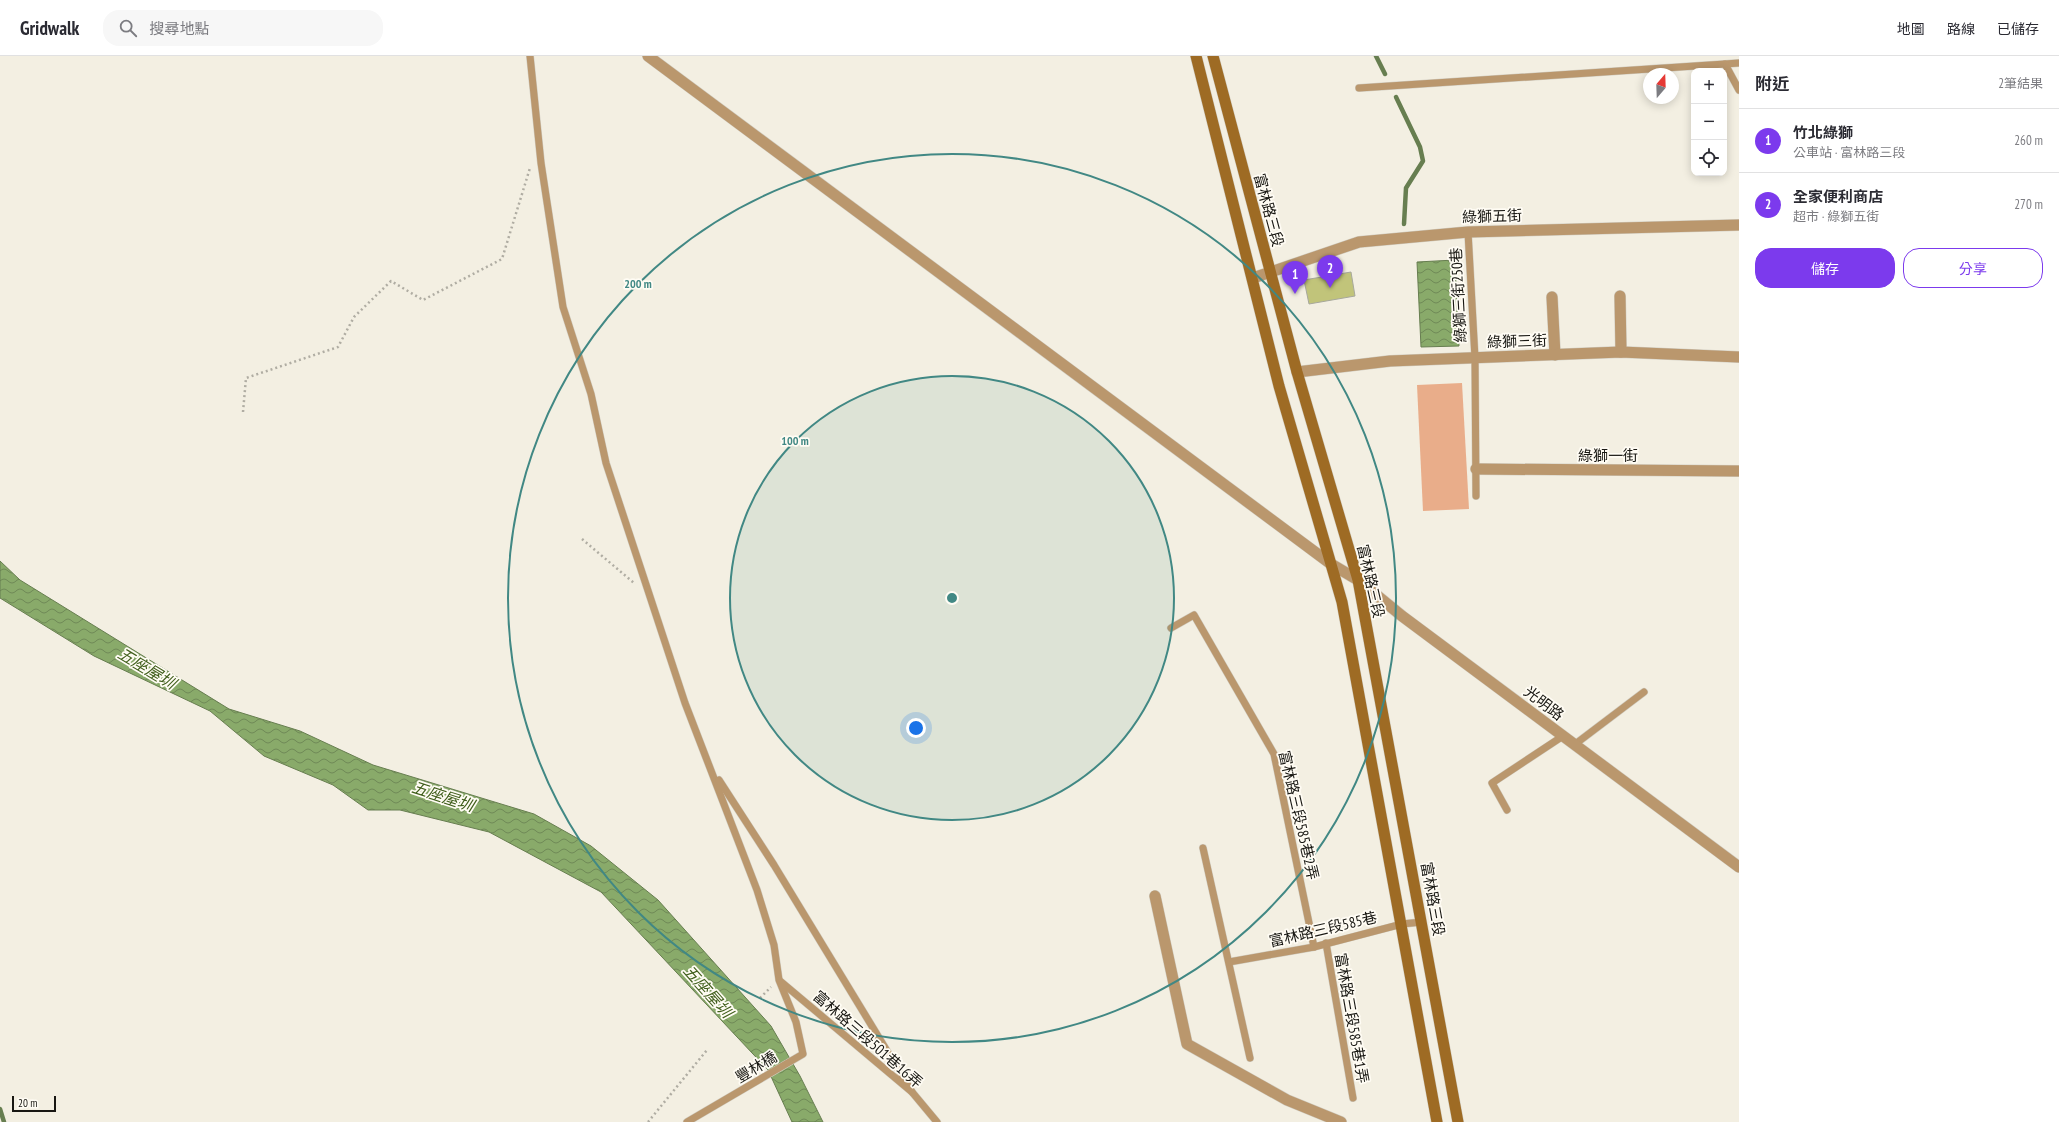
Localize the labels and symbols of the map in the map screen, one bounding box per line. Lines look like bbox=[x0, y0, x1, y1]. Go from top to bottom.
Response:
north arrow bbox=[1643, 68, 1679, 104]
street label: 富林路三段 bbox=[1250, 171, 1288, 249]
street label: 綠獅五街 bbox=[1462, 205, 1522, 227]
street label: 綠獅三街250巷 bbox=[1446, 247, 1470, 343]
pin: 2 bbox=[1317, 255, 1343, 288]
pin: 1 bbox=[1282, 261, 1308, 294]
text: 200 m bbox=[624, 276, 652, 291]
street label: 綠獅三街 bbox=[1487, 330, 1547, 352]
text: 100 m bbox=[781, 433, 809, 448]
street label: 綠獅一街 bbox=[1578, 446, 1638, 465]
street label: 富林路三段 bbox=[1353, 542, 1389, 620]
centre of rings bbox=[945, 591, 959, 605]
water label: 五座屋圳 bbox=[114, 643, 181, 694]
street label: 光明路 bbox=[1520, 682, 1568, 724]
your location bbox=[906, 718, 926, 738]
street label: 富林路三段585巷2弄 bbox=[1275, 749, 1323, 881]
water label: 五座屋圳 bbox=[409, 777, 478, 816]
street label: 富林路三段 bbox=[1417, 860, 1449, 938]
street label: 富林路三段585巷 bbox=[1267, 907, 1379, 951]
street label: 富林路三段585巷1弄 bbox=[1331, 951, 1373, 1085]
water label: 五座屋圳 bbox=[679, 961, 738, 1023]
street label: 富林路三段501巷16弄 bbox=[809, 986, 927, 1092]
street label: 豐林橋 bbox=[732, 1047, 780, 1087]
scale bar bbox=[12, 1094, 56, 1113]

